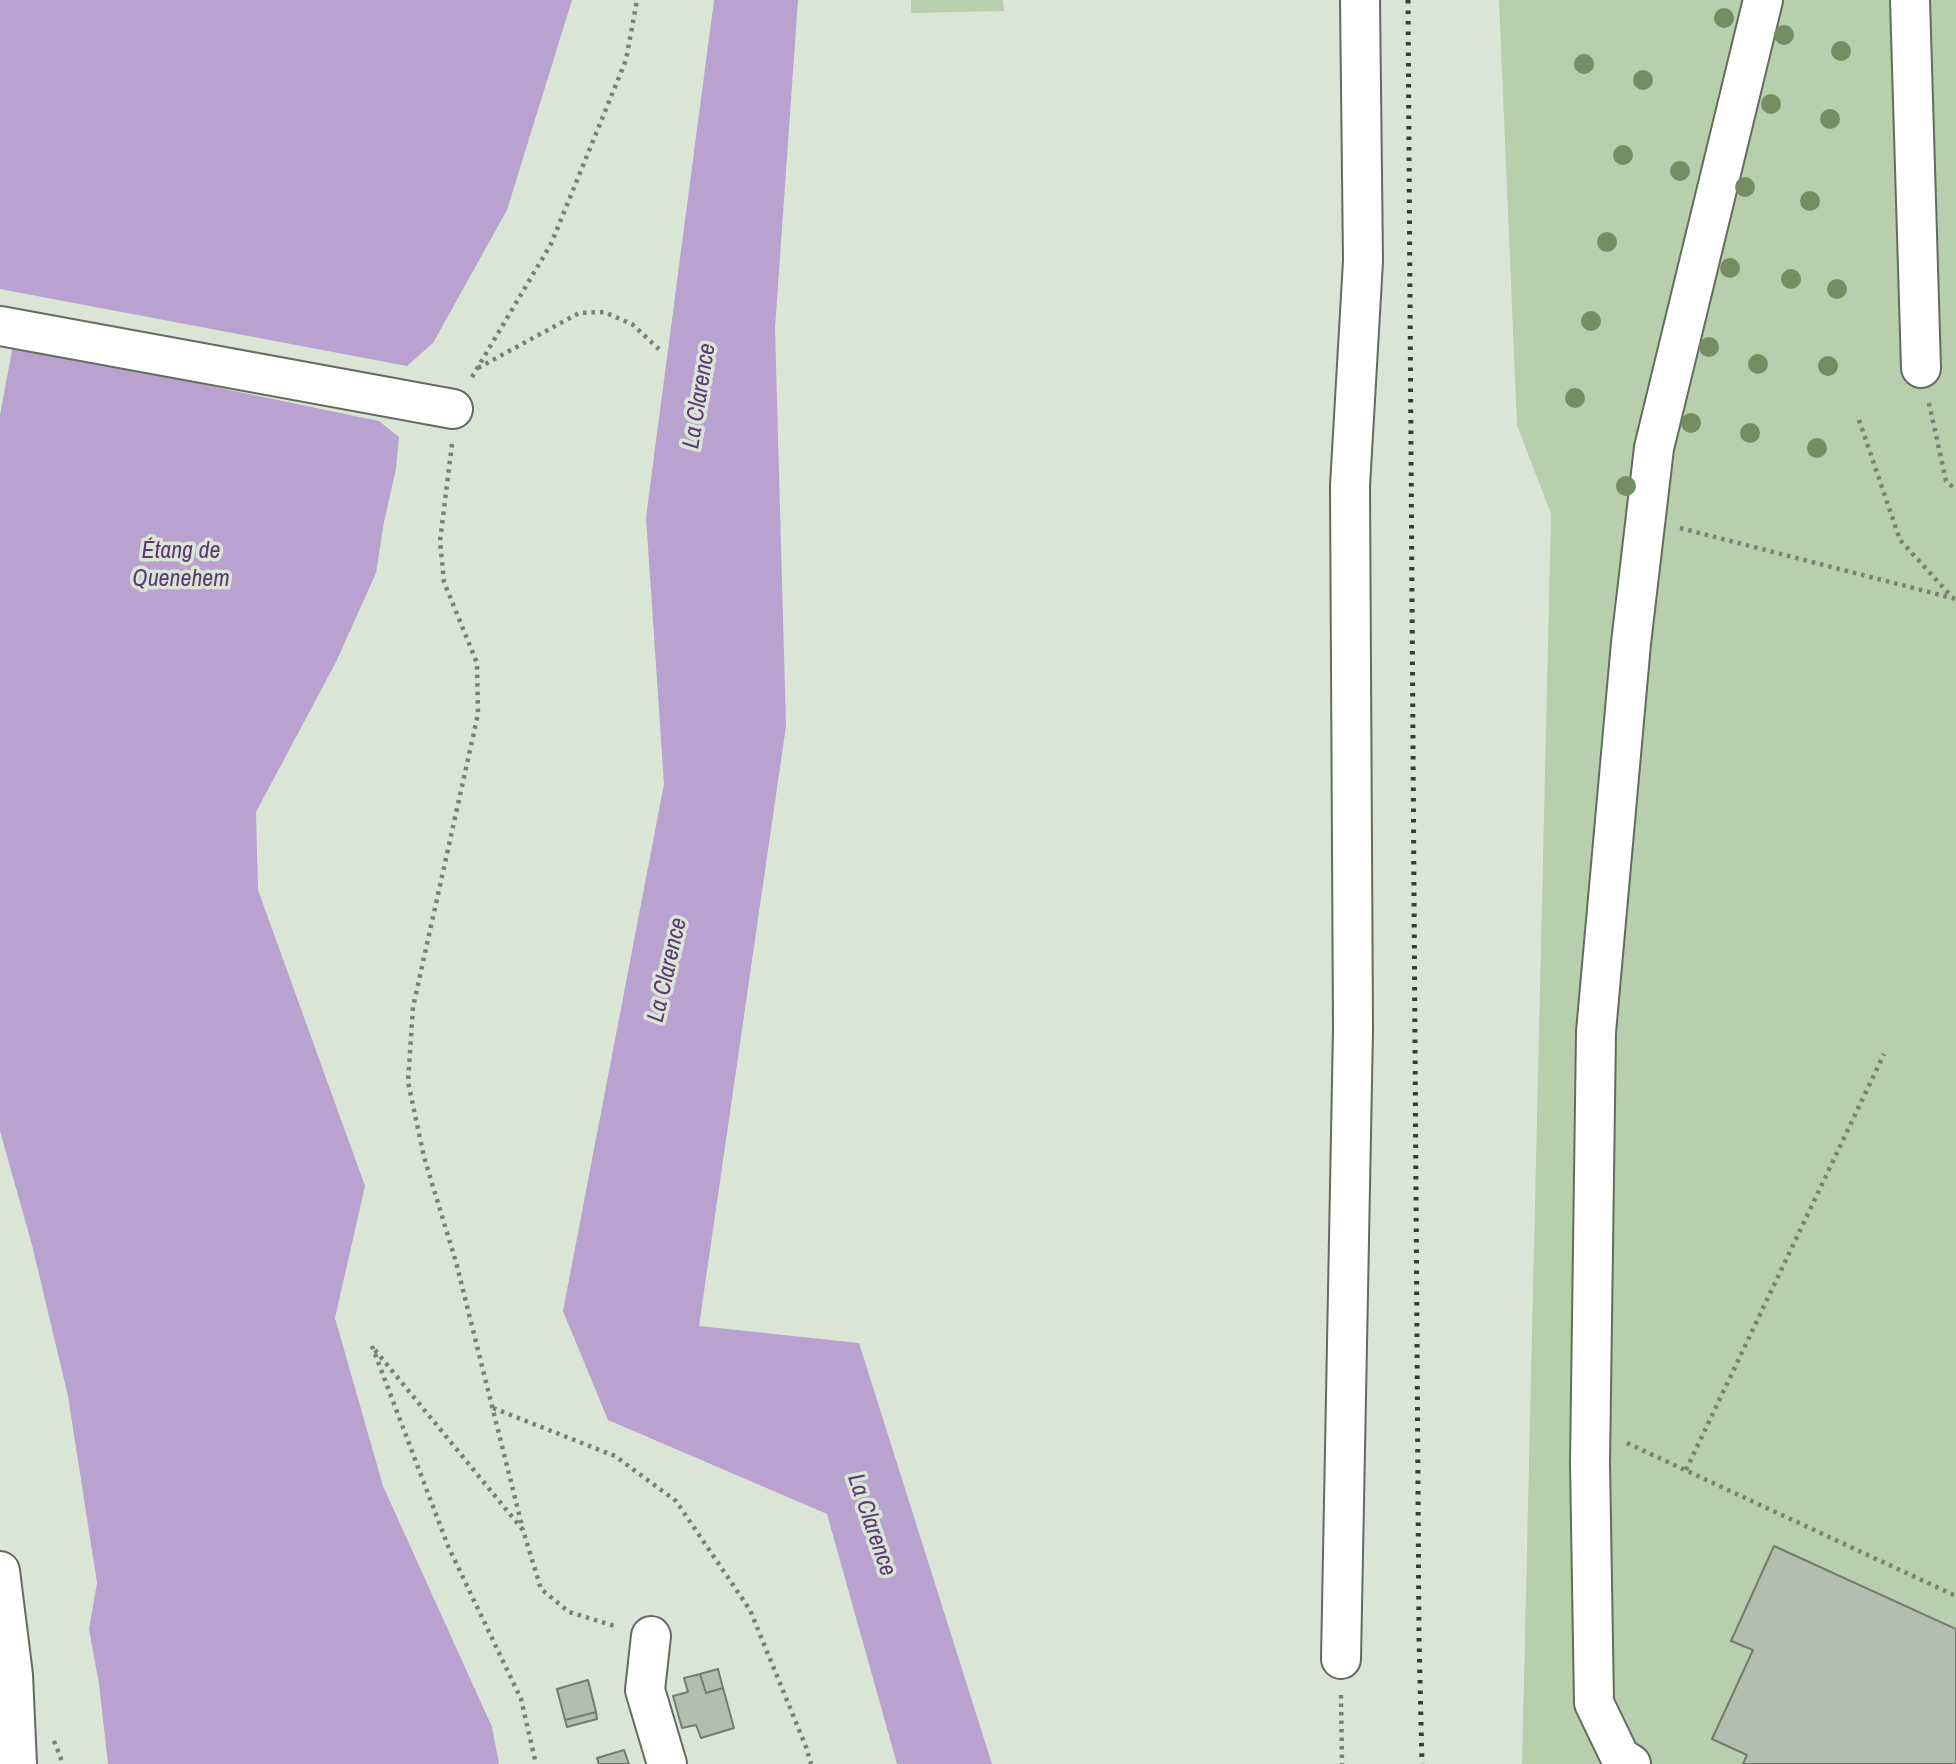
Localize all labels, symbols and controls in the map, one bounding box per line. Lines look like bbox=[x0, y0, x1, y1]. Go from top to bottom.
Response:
water label: La Clarence bbox=[677, 341, 723, 451]
water label: Étang de Quenehem bbox=[132, 538, 230, 594]
water label: La Clarence bbox=[642, 915, 694, 1025]
water label: La Clarence bbox=[840, 1470, 902, 1580]

